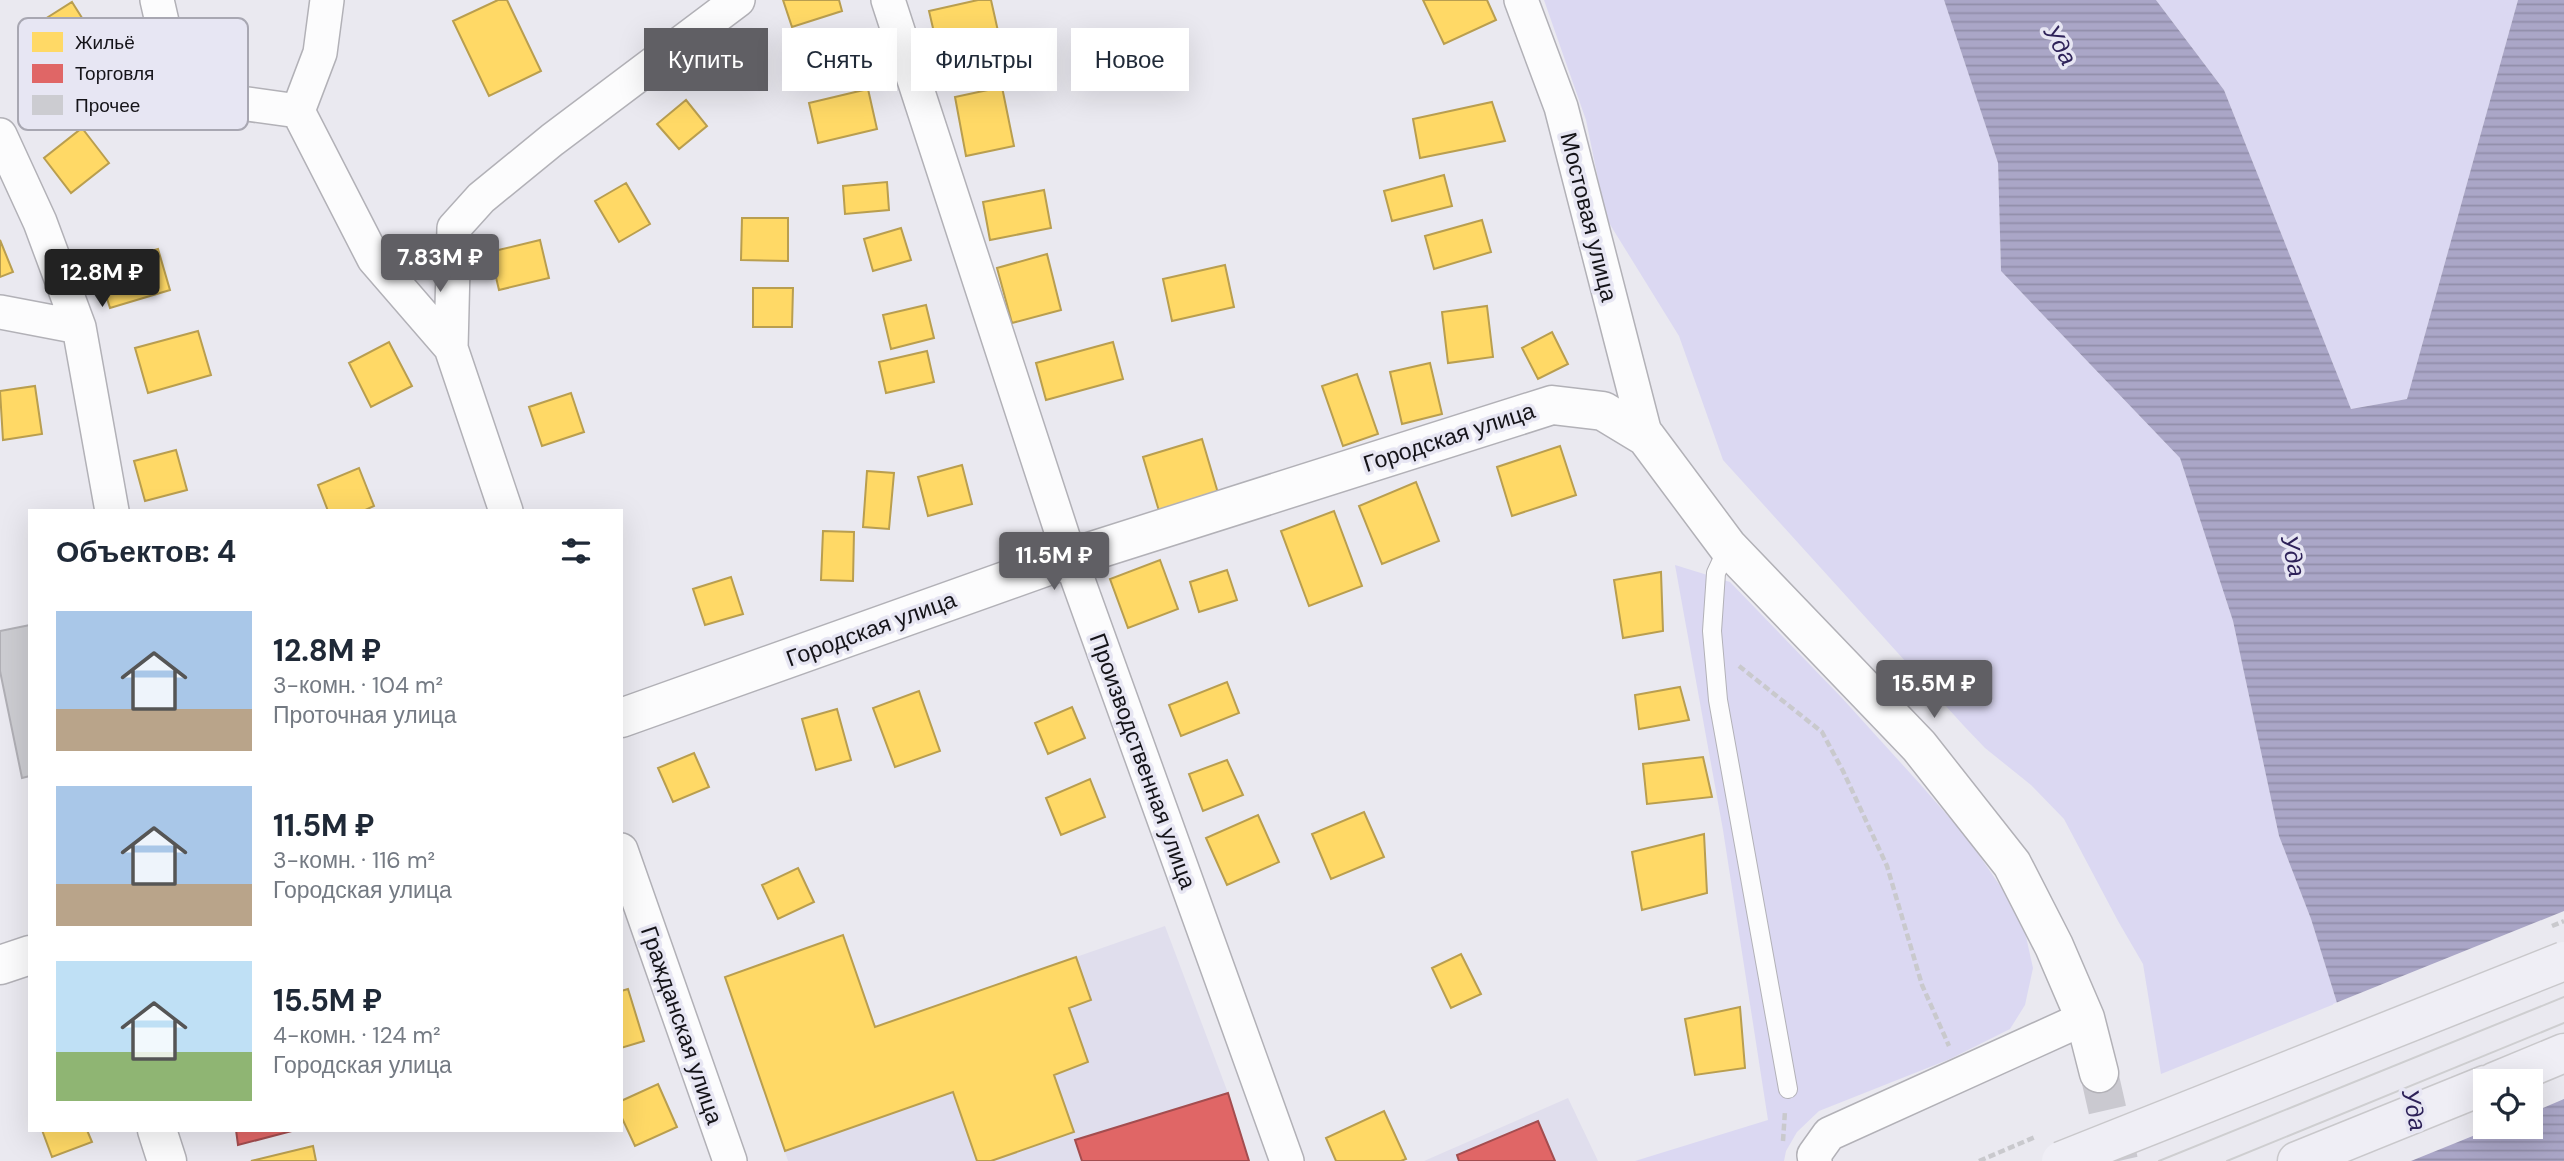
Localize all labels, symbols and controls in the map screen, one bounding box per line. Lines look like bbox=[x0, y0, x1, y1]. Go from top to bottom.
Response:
legend bbox=[18, 18, 248, 130]
water label: Уда bbox=[2036, 18, 2084, 71]
chip: Купить bbox=[644, 28, 768, 91]
chip: Снять bbox=[782, 28, 897, 91]
chip: Фильтры bbox=[911, 28, 1057, 91]
chip: Новое bbox=[1071, 28, 1189, 91]
text: Жильё bbox=[75, 30, 135, 55]
text: Торговля bbox=[75, 61, 154, 86]
text: Прочее bbox=[75, 93, 140, 118]
street label: Мостовая улица bbox=[1553, 129, 1625, 305]
pin: 7.83M ₽ bbox=[375, 234, 505, 294]
text: 7.83M ₽ bbox=[397, 242, 483, 272]
pin: 12.8M ₽ bbox=[37, 250, 167, 309]
text: 12.8M ₽ bbox=[61, 257, 143, 287]
street label: Городская улица bbox=[1359, 395, 1539, 479]
water label: Уда bbox=[2274, 531, 2313, 580]
text: Объектов: 4 bbox=[56, 532, 236, 571]
icon: filters bbox=[557, 532, 595, 570]
pin: 11.5M ₽ bbox=[989, 532, 1119, 592]
text: 11.5M ₽ bbox=[1015, 540, 1093, 570]
street label: Городская улица bbox=[782, 584, 960, 674]
street label: Производственная улица bbox=[1083, 629, 1203, 893]
text: 12.8M ₽ bbox=[273, 631, 381, 670]
icon: home bbox=[112, 639, 196, 723]
pin: 15.5M ₽ bbox=[1869, 660, 1999, 720]
text: 15.5M ₽ bbox=[1892, 668, 1976, 698]
text: 3-комн. · 104 m² bbox=[273, 670, 443, 700]
text: Проточная улица bbox=[273, 700, 456, 730]
text: 11.5M ₽ bbox=[273, 806, 374, 845]
icon: home bbox=[112, 814, 196, 898]
text: 3-комн. · 116 m² bbox=[273, 845, 435, 875]
text: Городская улица bbox=[273, 875, 452, 905]
street label: Гражданская улица bbox=[634, 922, 730, 1128]
text: 15.5M ₽ bbox=[273, 981, 382, 1020]
icon: home bbox=[112, 989, 196, 1073]
text: 4-комн. · 124 m² bbox=[273, 1020, 441, 1050]
text: Городская улица bbox=[273, 1050, 452, 1080]
map controls bbox=[2473, 1069, 2543, 1139]
button: locate bbox=[2473, 1069, 2543, 1139]
water label: Уда bbox=[2395, 1085, 2434, 1134]

